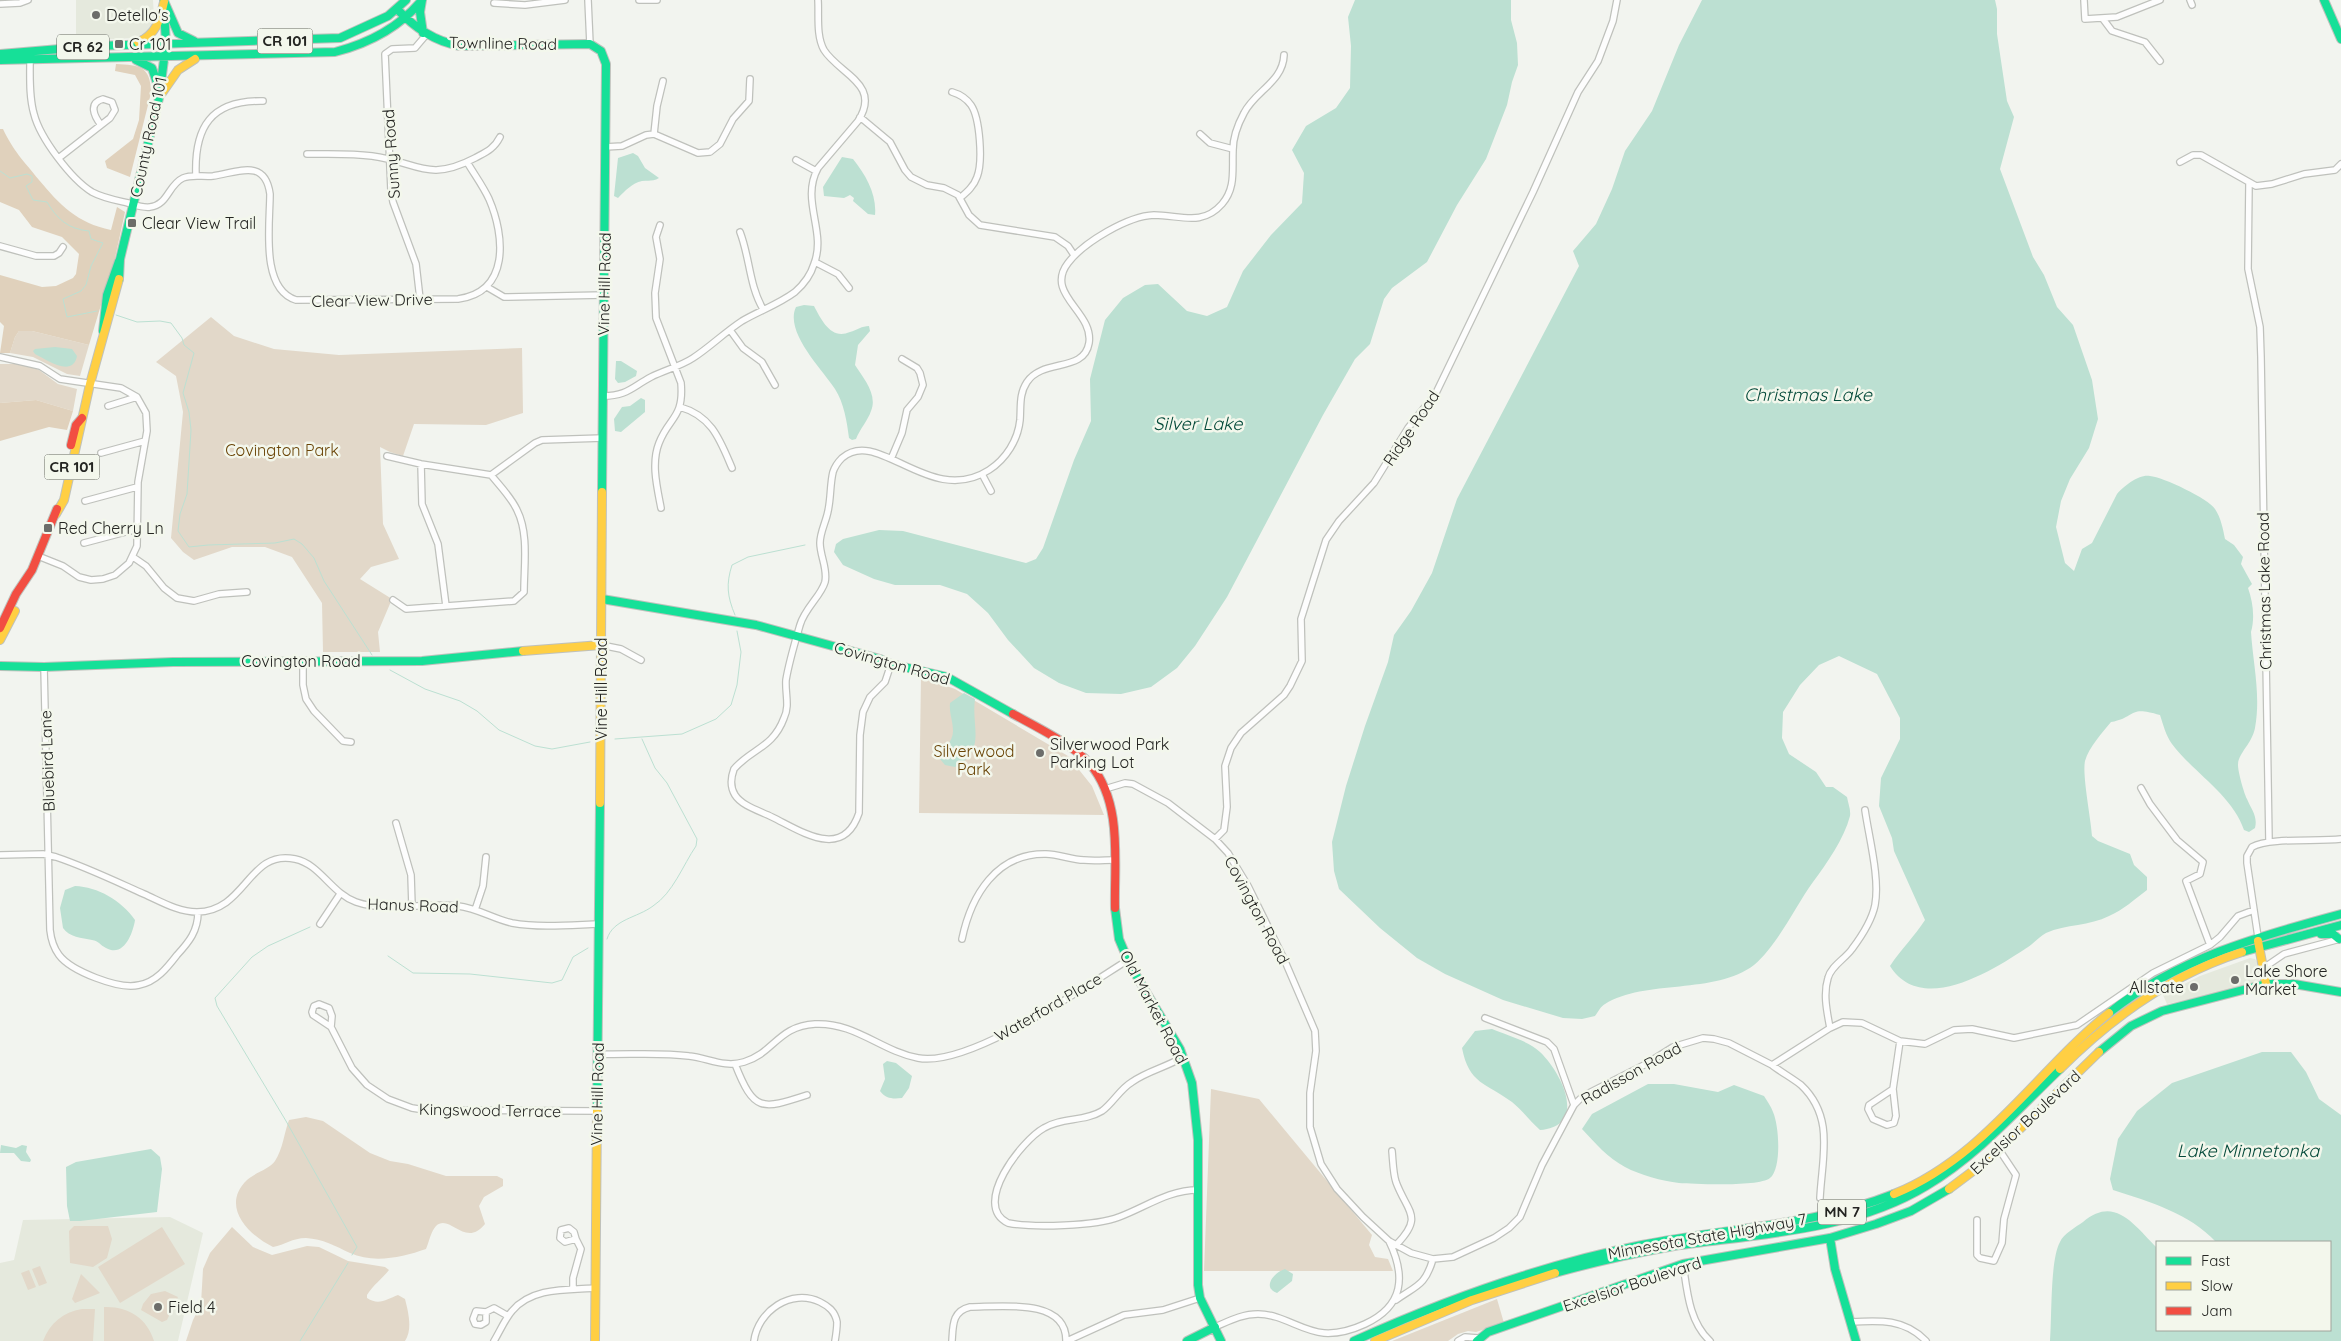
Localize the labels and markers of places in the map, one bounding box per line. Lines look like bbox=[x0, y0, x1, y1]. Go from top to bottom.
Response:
place label: Detello's bbox=[106, 5, 169, 25]
marker: Detello's bbox=[90, 9, 102, 21]
place label: Cr 101 bbox=[129, 34, 171, 54]
marker: Cr 101 bbox=[113, 38, 125, 50]
place label: Clear View Trail bbox=[142, 213, 256, 233]
marker: Clear View Trail bbox=[126, 217, 138, 229]
place label: Red Cherry Ln bbox=[58, 518, 164, 538]
marker: Red Cherry Ln bbox=[42, 522, 54, 534]
place label: Silverwood Park Parking Lot bbox=[1050, 734, 1169, 772]
marker: Silverwood Park Parking Lot bbox=[1034, 747, 1046, 759]
place label: Lake Shore Market bbox=[2245, 961, 2327, 999]
marker: Lake Shore Market bbox=[2229, 974, 2241, 986]
place label: Allstate bbox=[2129, 977, 2184, 997]
marker: Allstate bbox=[2188, 981, 2200, 993]
place label: Field 4 bbox=[168, 1297, 216, 1317]
marker: Field 4 bbox=[152, 1301, 164, 1313]

